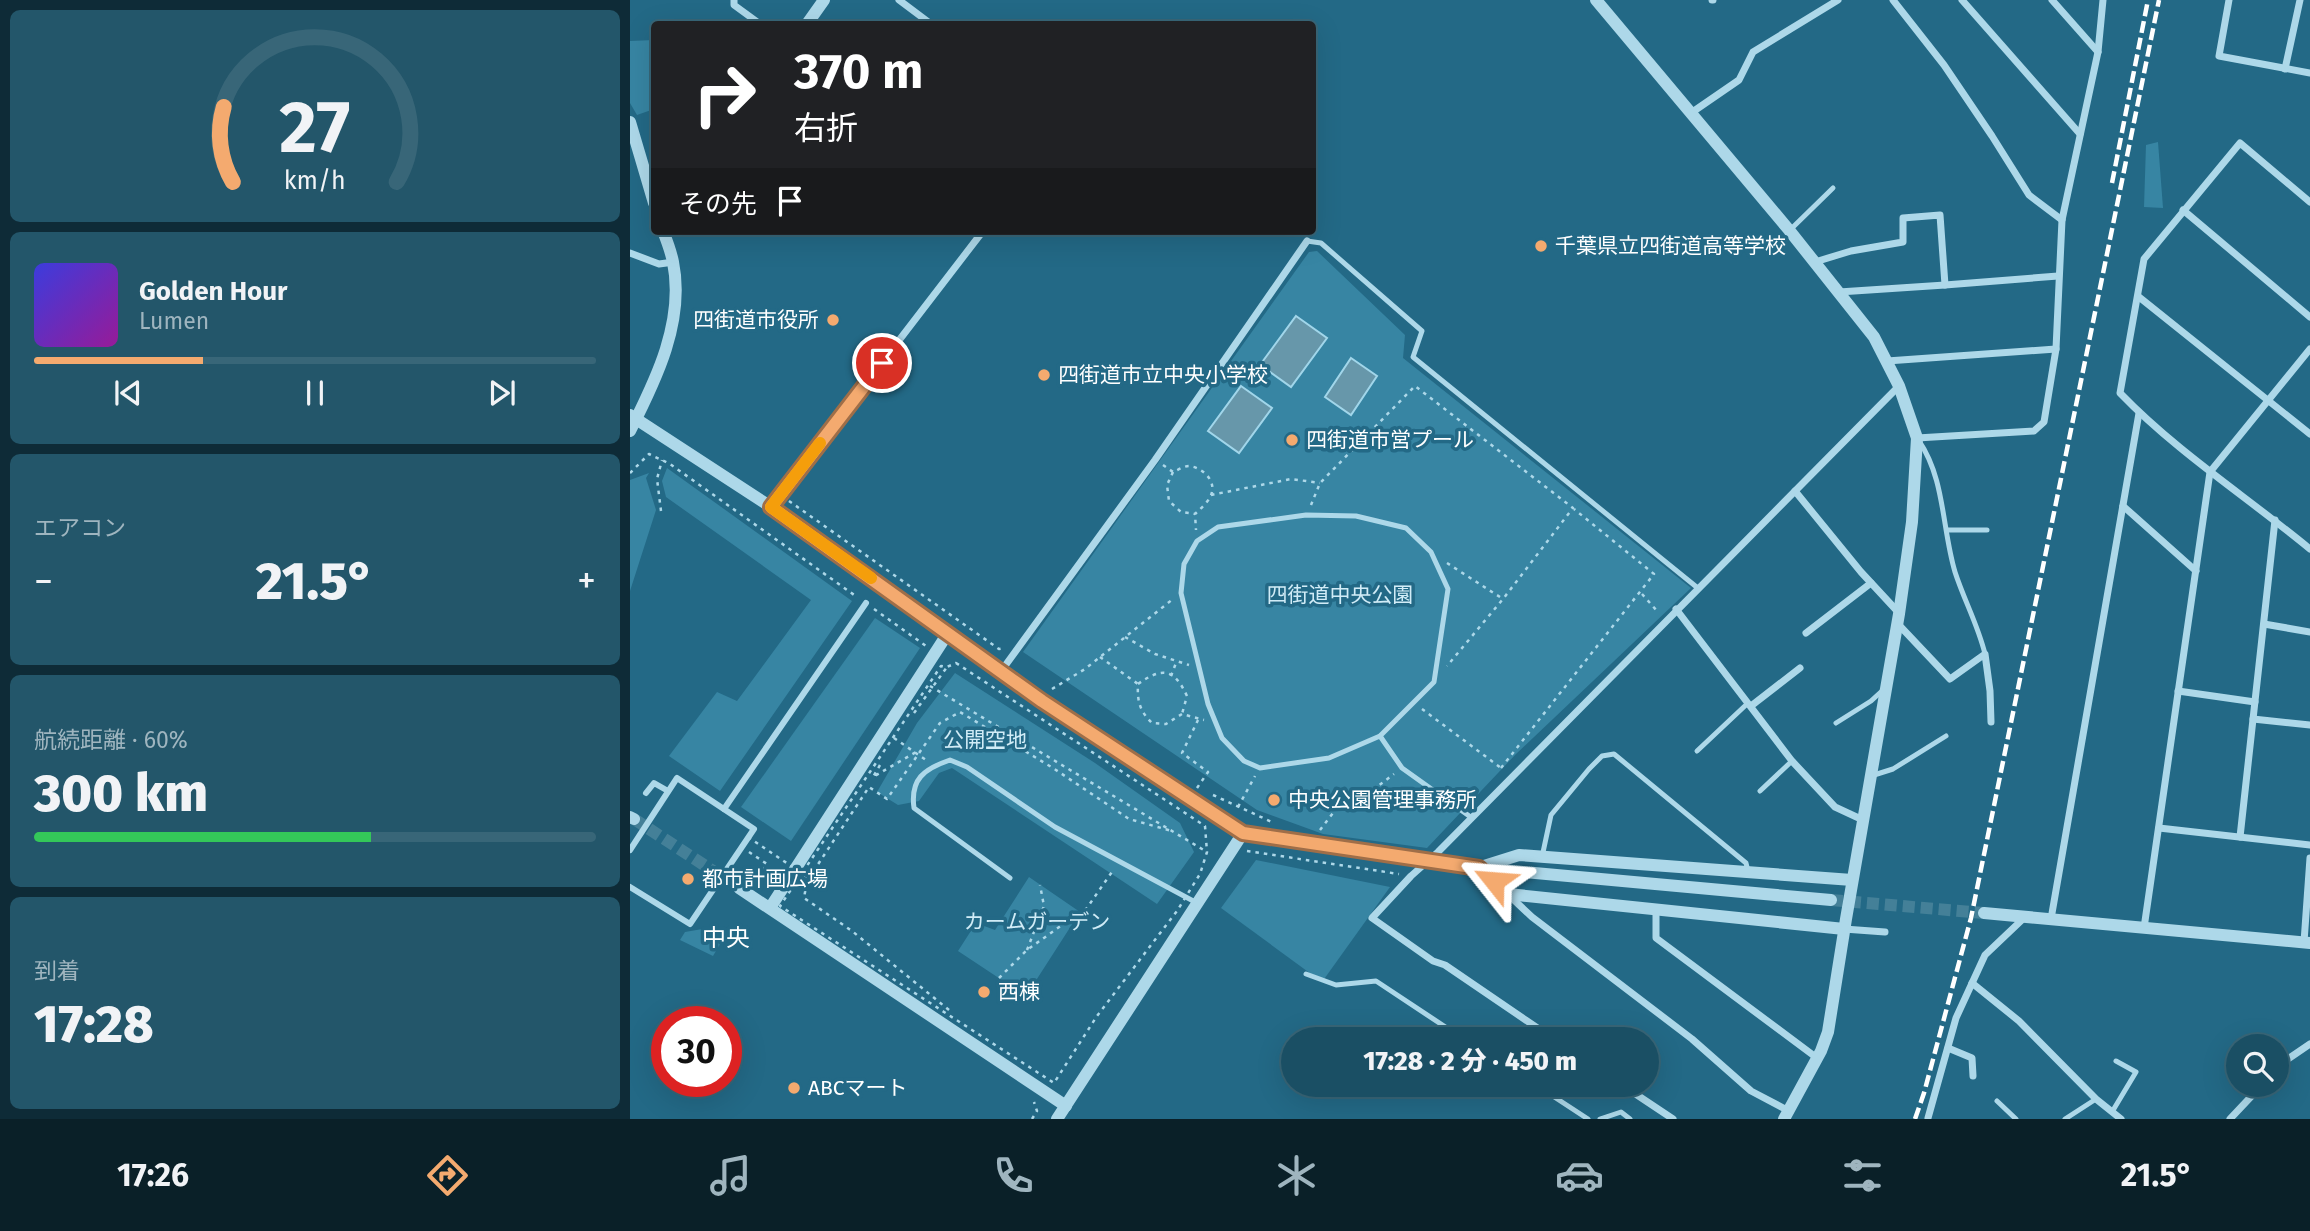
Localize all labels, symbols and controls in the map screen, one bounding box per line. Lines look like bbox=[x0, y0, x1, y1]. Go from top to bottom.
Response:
text: 370 m bbox=[794, 42, 923, 101]
icon: right bbox=[679, 49, 770, 140]
text: 27 bbox=[280, 84, 350, 171]
text: 右折 bbox=[794, 109, 858, 147]
text: km/h bbox=[284, 166, 346, 196]
icon: arrive bbox=[771, 182, 809, 220]
text: その先 bbox=[679, 189, 757, 220]
place label: 千葉県立四街道高等学校 bbox=[1555, 233, 1786, 259]
marker: 千葉県立四街道高等学校 bbox=[1533, 238, 1549, 254]
text: Golden Hour bbox=[139, 276, 287, 307]
text: Lumen bbox=[139, 307, 209, 335]
place label: 四街道市役所 bbox=[693, 307, 819, 333]
marker: 四街道市役所 bbox=[825, 312, 841, 328]
pin bbox=[852, 333, 912, 393]
icon: arrive bbox=[863, 344, 901, 382]
place label: 四街道市立中央小学校 bbox=[1058, 362, 1268, 388]
marker: 四街道市立中央小学校 bbox=[1036, 367, 1052, 383]
icon: previous bbox=[109, 374, 147, 412]
icon: pause bbox=[296, 374, 334, 412]
icon: next bbox=[483, 374, 521, 412]
place label: 四街道市営プール bbox=[1306, 427, 1474, 453]
marker: 四街道市営プール bbox=[1284, 432, 1300, 448]
text: エアコン bbox=[34, 514, 126, 542]
text: 21.5° bbox=[256, 550, 374, 613]
text: − bbox=[34, 558, 53, 604]
text: + bbox=[577, 558, 596, 604]
park label: 四街道中央公園 bbox=[1267, 582, 1414, 608]
text: 航続距離 · 60% bbox=[34, 726, 188, 754]
park label: 公開空地 bbox=[943, 727, 1027, 753]
text: 300 km bbox=[34, 762, 208, 825]
place label: 中央公園管理事務所 bbox=[1288, 787, 1477, 813]
marker: 中央公園管理事務所 bbox=[1266, 792, 1282, 808]
position arrow bbox=[1457, 844, 1531, 918]
place label: 都市計画広場 bbox=[702, 866, 828, 892]
marker: 都市計画広場 bbox=[680, 871, 696, 887]
park label: カームガーデン bbox=[964, 909, 1110, 935]
district label: 中央 bbox=[702, 924, 750, 952]
text: 到着 bbox=[34, 957, 80, 985]
place label: 西棟 bbox=[998, 979, 1040, 1005]
marker: 西棟 bbox=[976, 984, 992, 1000]
text: 17:28 bbox=[34, 993, 154, 1056]
speed limit sign: 30 bbox=[651, 1006, 742, 1097]
map controls bbox=[2226, 1034, 2289, 1097]
button: search bbox=[2226, 1034, 2289, 1097]
text: 17:28 · 2 分 · 450 m bbox=[1363, 1046, 1577, 1077]
place label: ABCマート bbox=[808, 1075, 908, 1101]
marker: ABCマート bbox=[786, 1080, 802, 1096]
icon: directions bbox=[423, 1151, 472, 1200]
icon: music bbox=[706, 1151, 755, 1200]
icon: phone bbox=[989, 1151, 1038, 1200]
icon: climate bbox=[1272, 1151, 1321, 1200]
icon: car bbox=[1555, 1151, 1604, 1200]
icon: filters bbox=[1838, 1151, 1887, 1200]
text: 17:26 bbox=[117, 1156, 189, 1194]
text: 21.5° bbox=[2121, 1156, 2193, 1194]

